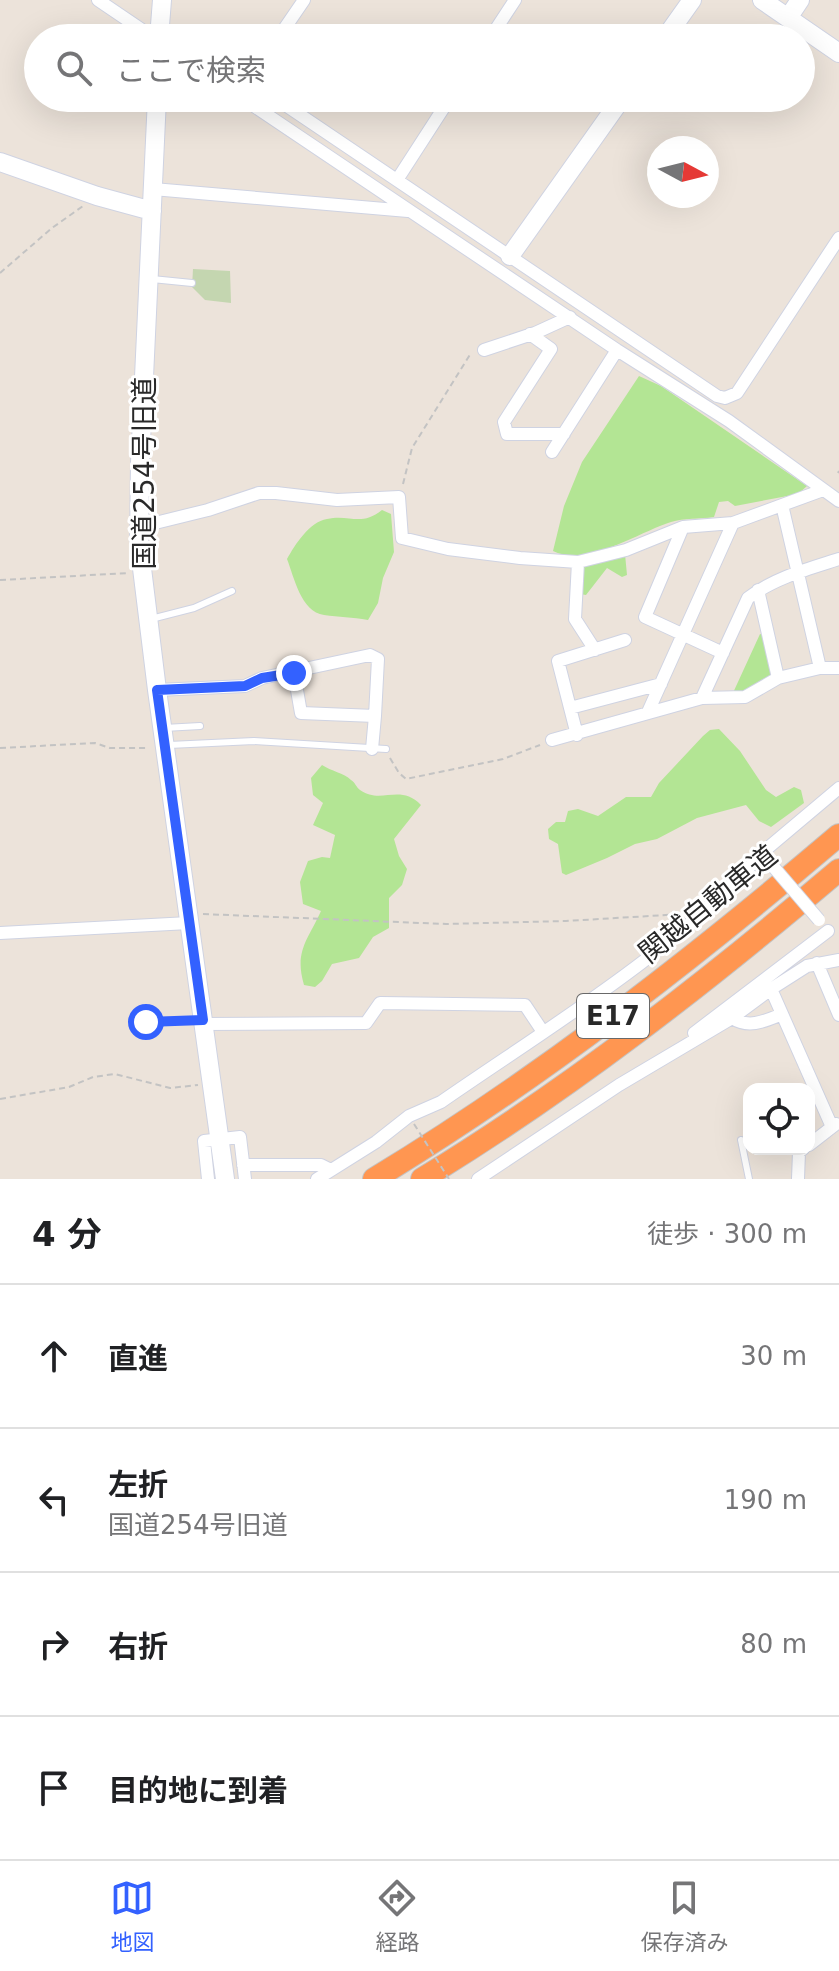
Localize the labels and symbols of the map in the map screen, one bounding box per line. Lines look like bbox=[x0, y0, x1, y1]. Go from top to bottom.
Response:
north arrow bbox=[647, 136, 719, 208]
street label: 国道254号旧道 bbox=[128, 376, 161, 570]
route end bbox=[276, 655, 312, 691]
street label: 関越自動車道 bbox=[632, 838, 784, 970]
road number: E17 bbox=[577, 994, 649, 1038]
route start bbox=[128, 1004, 164, 1040]

